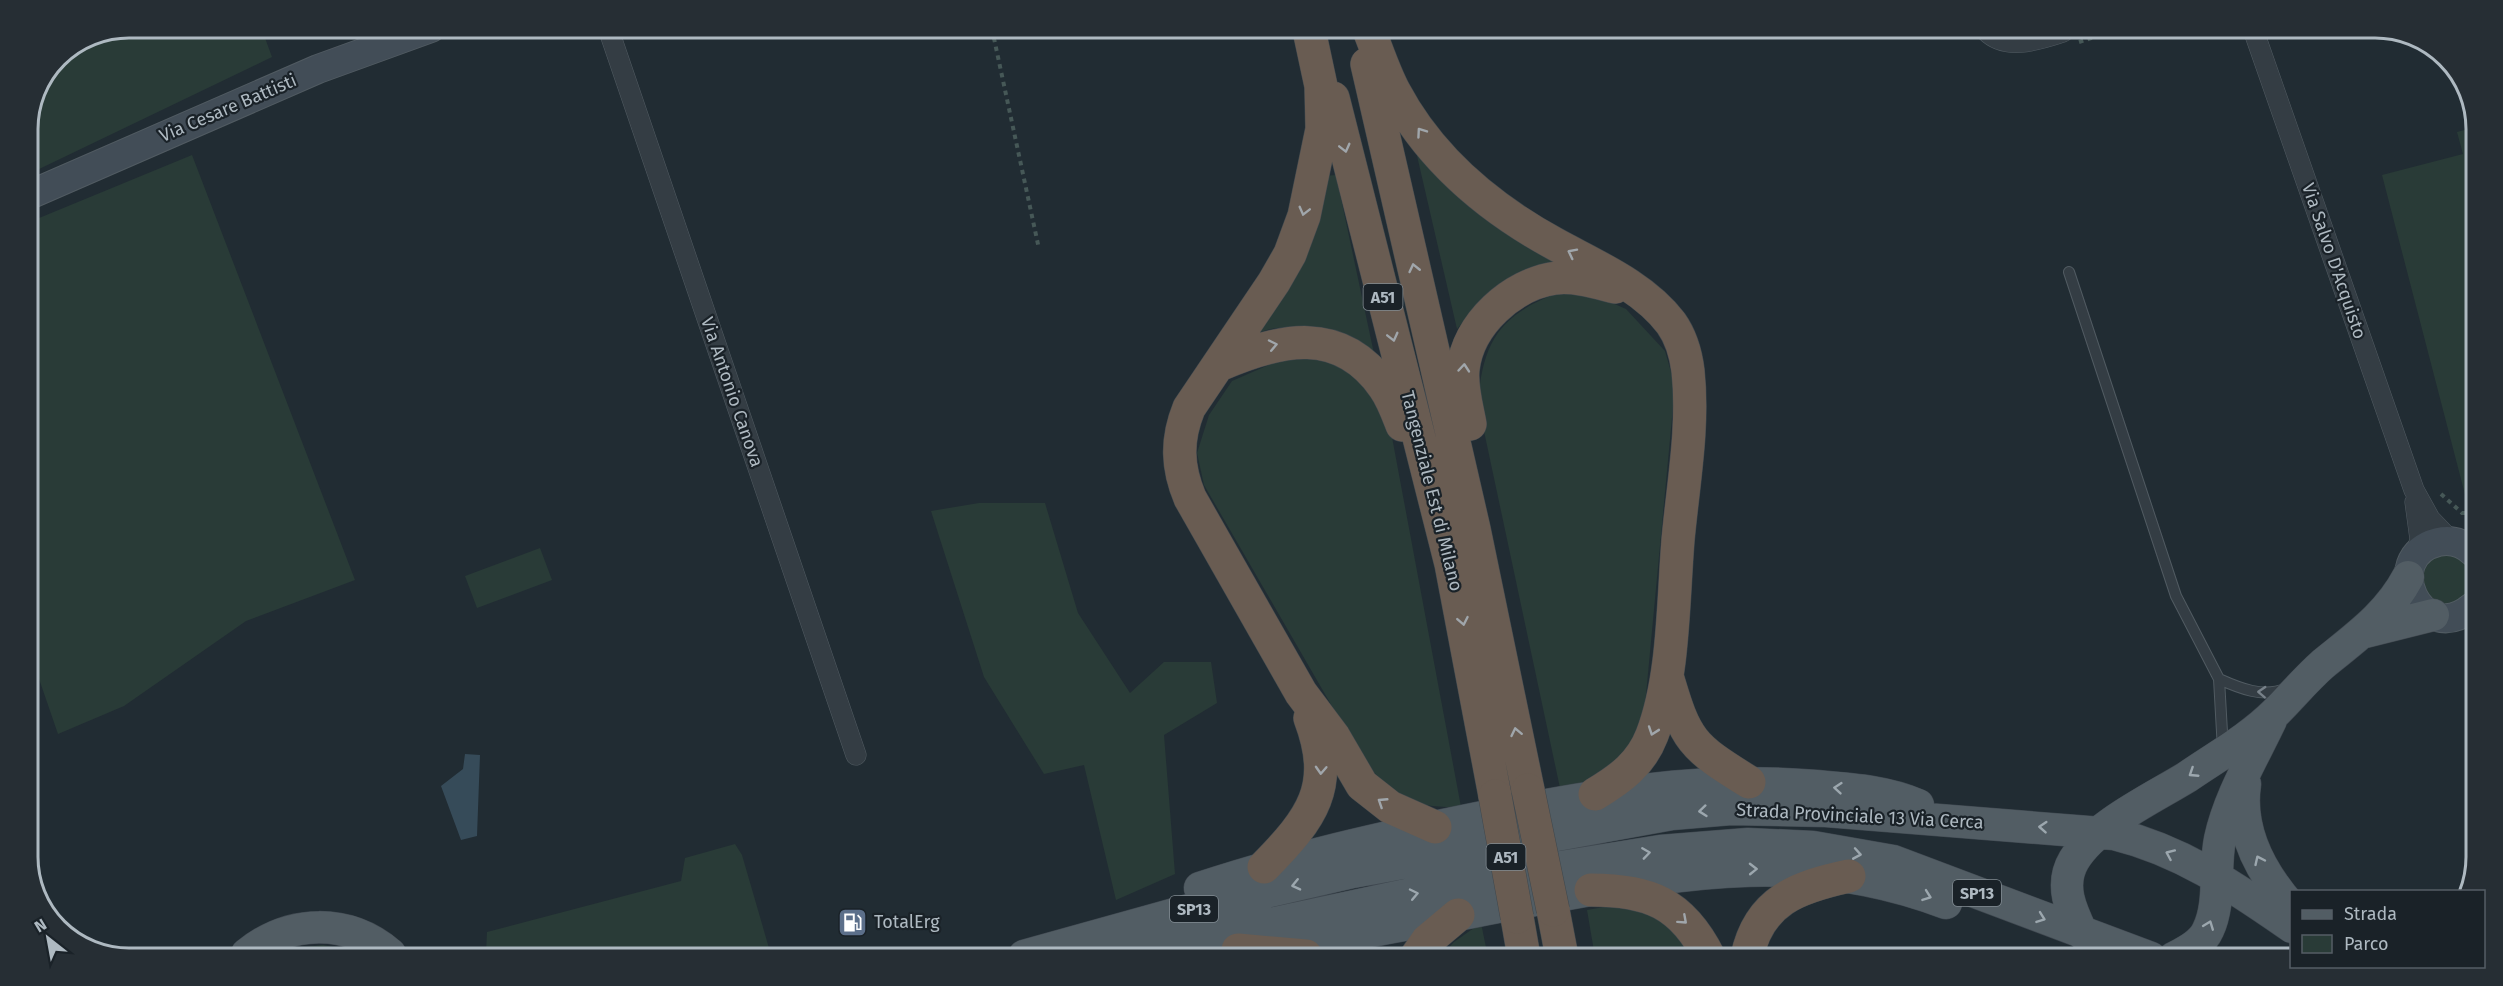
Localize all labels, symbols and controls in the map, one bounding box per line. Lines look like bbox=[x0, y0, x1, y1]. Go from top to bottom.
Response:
street label: Via Cesare Battisti bbox=[156, 69, 300, 147]
one-way arrow bbox=[1418, 128, 1429, 139]
one-way arrow bbox=[1338, 142, 1351, 152]
street label: Via Salvo D'Acquisto bbox=[2297, 180, 2371, 342]
one-way arrow bbox=[1299, 206, 1312, 216]
one-way arrow bbox=[1567, 248, 1578, 260]
one-way arrow bbox=[1408, 263, 1421, 273]
road number: A51 bbox=[1364, 284, 1402, 310]
street label: Via Antonio Canova bbox=[696, 314, 768, 470]
one-way arrow bbox=[1386, 331, 1399, 341]
one-way arrow bbox=[1268, 339, 1278, 352]
one-way arrow bbox=[1457, 364, 1470, 373]
street label: Tangenziale Est di Milano bbox=[1396, 389, 1468, 593]
one-way arrow bbox=[1456, 616, 1469, 626]
one-way arrow bbox=[2257, 685, 2266, 698]
one-way arrow bbox=[1648, 725, 1661, 736]
one-way arrow bbox=[1510, 728, 1523, 738]
one-way arrow bbox=[1315, 765, 1328, 774]
one-way arrow bbox=[2189, 766, 2200, 777]
one-way arrow bbox=[1834, 782, 1843, 795]
one-way arrow bbox=[1378, 798, 1389, 809]
street label: Strada Provinciale 13 Via Cerca bbox=[1736, 799, 1984, 833]
one-way arrow bbox=[1698, 804, 1707, 817]
one-way arrow bbox=[2039, 820, 2048, 833]
road number: A51 bbox=[1486, 844, 1526, 870]
one-way arrow bbox=[1641, 847, 1650, 859]
one-way arrow bbox=[1852, 847, 1862, 859]
one-way arrow bbox=[2165, 849, 2176, 861]
one-way arrow bbox=[2254, 856, 2266, 867]
one-way arrow bbox=[1748, 863, 1757, 875]
one-way arrow bbox=[1291, 877, 1301, 890]
road number: SP13 bbox=[1953, 880, 2001, 906]
one-way arrow bbox=[1409, 888, 1419, 901]
one-way arrow bbox=[1921, 888, 1932, 901]
legend bbox=[2290, 890, 2485, 968]
road number: SP13 bbox=[1170, 896, 1218, 922]
text: Strada bbox=[2344, 903, 2397, 925]
fuel station icon: TotalErg bbox=[837, 906, 869, 938]
north arrow bbox=[18, 908, 78, 968]
one-way arrow bbox=[2035, 910, 2046, 923]
place label: TotalErg bbox=[874, 911, 940, 933]
one-way arrow bbox=[1676, 913, 1687, 924]
text: N bbox=[31, 915, 50, 936]
one-way arrow bbox=[2202, 920, 2214, 931]
text: Parco bbox=[2344, 933, 2388, 955]

